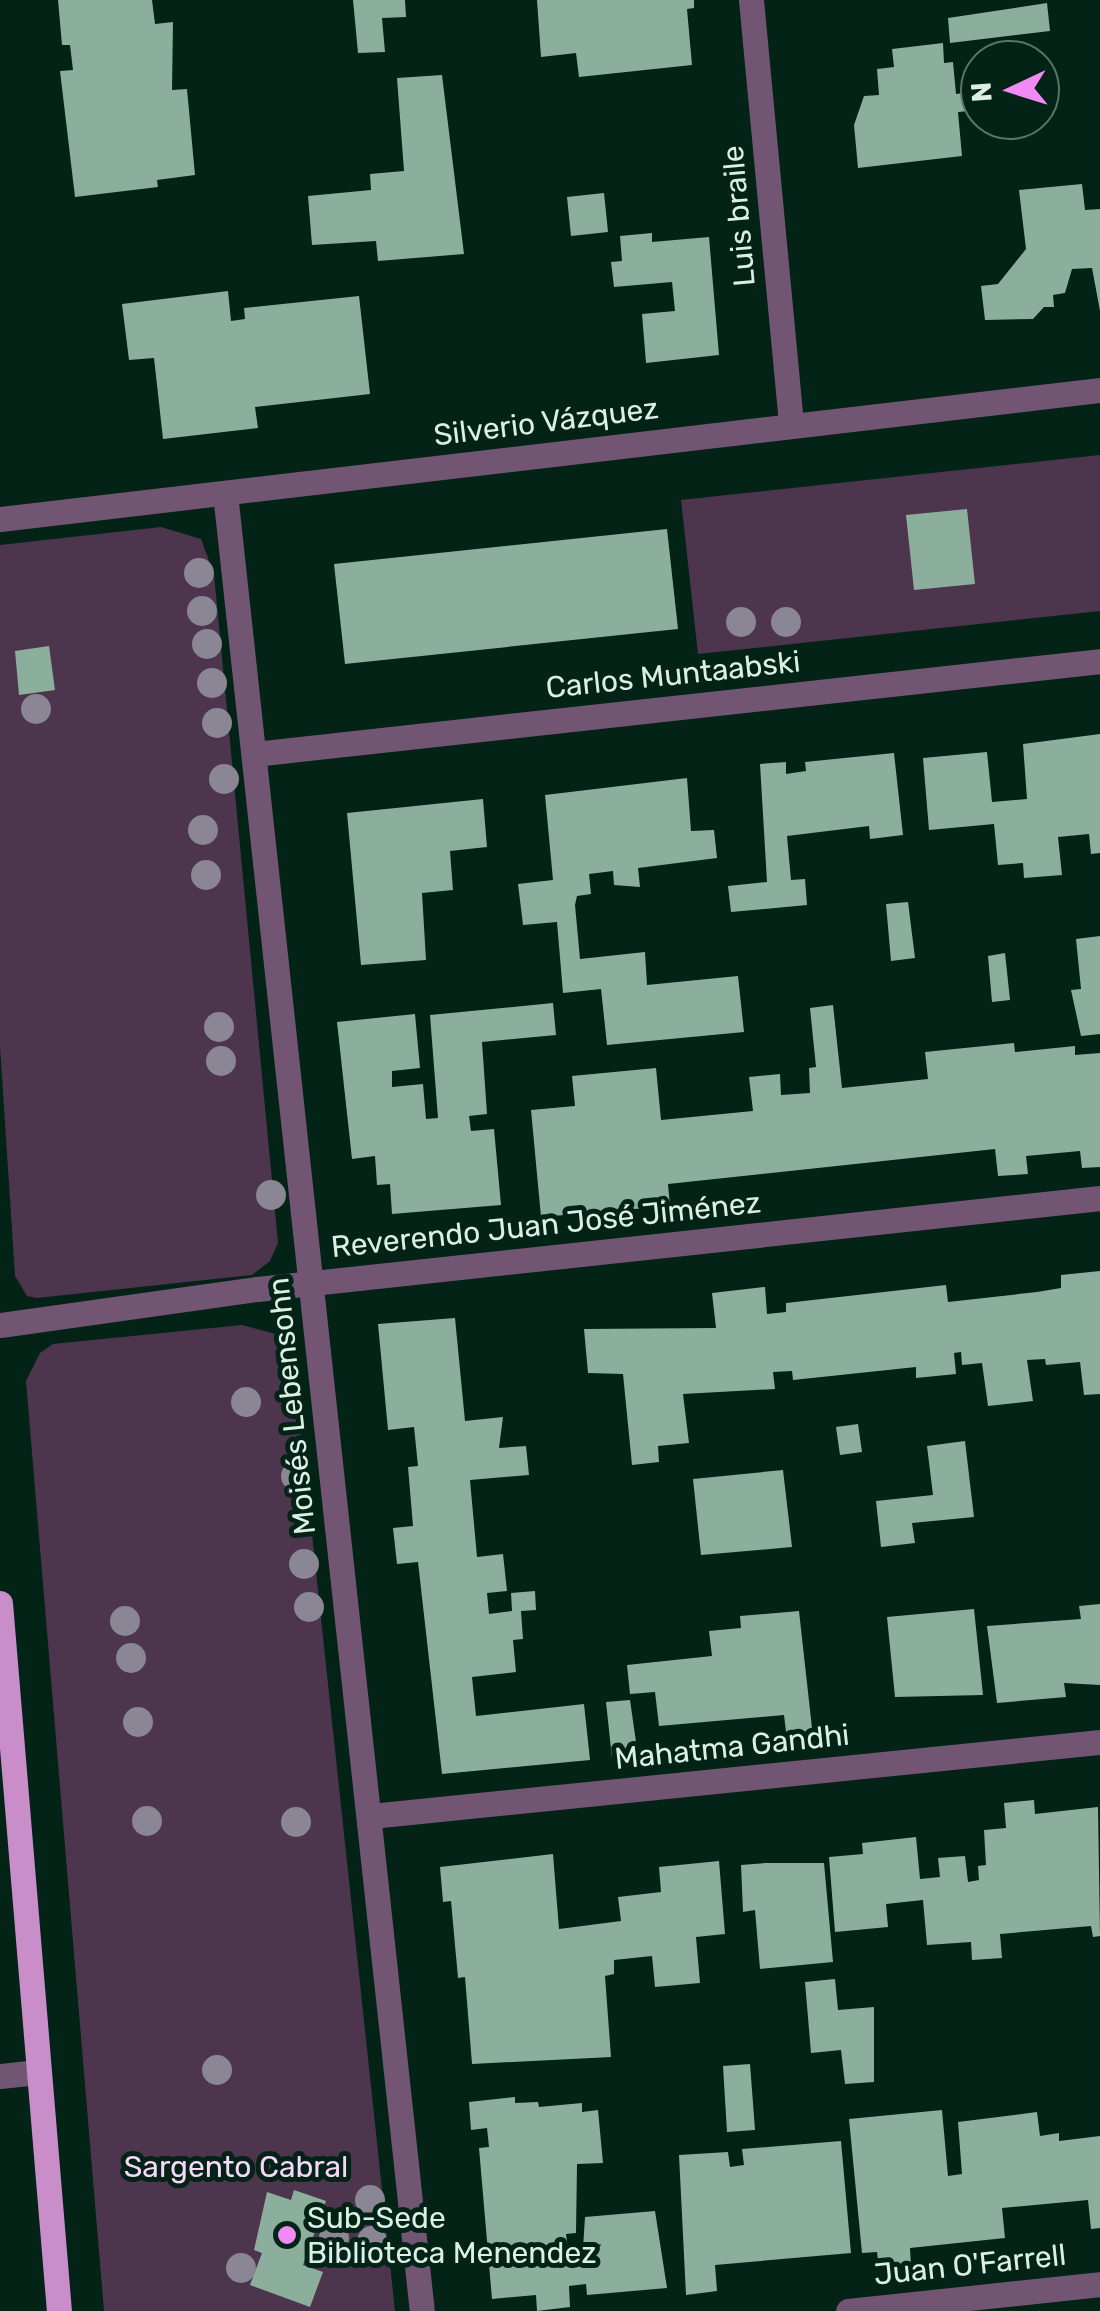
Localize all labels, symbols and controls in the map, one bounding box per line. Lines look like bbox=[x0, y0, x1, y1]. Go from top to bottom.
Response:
north arrow bbox=[960, 40, 1060, 140]
text: N bbox=[964, 81, 999, 103]
street label: Luis braile bbox=[715, 144, 763, 288]
street label: Silverio Vázquez bbox=[431, 390, 661, 454]
street label: Carlos Muntaabski bbox=[544, 644, 802, 706]
street label: Reverendo Juan José Jiménez bbox=[329, 1185, 763, 1265]
street label: Moisés Lebensohn bbox=[261, 1276, 323, 1536]
street label: Mahatma Gandhi bbox=[613, 1717, 851, 1777]
park label: Sargento Cabral bbox=[124, 2149, 348, 2185]
place label: Sub-Sede Biblioteca Menendez bbox=[307, 2200, 596, 2270]
marker: Sub-Sede Biblioteca Menendez bbox=[276, 2224, 298, 2246]
street label: Juan O'Farrell bbox=[872, 2237, 1068, 2293]

